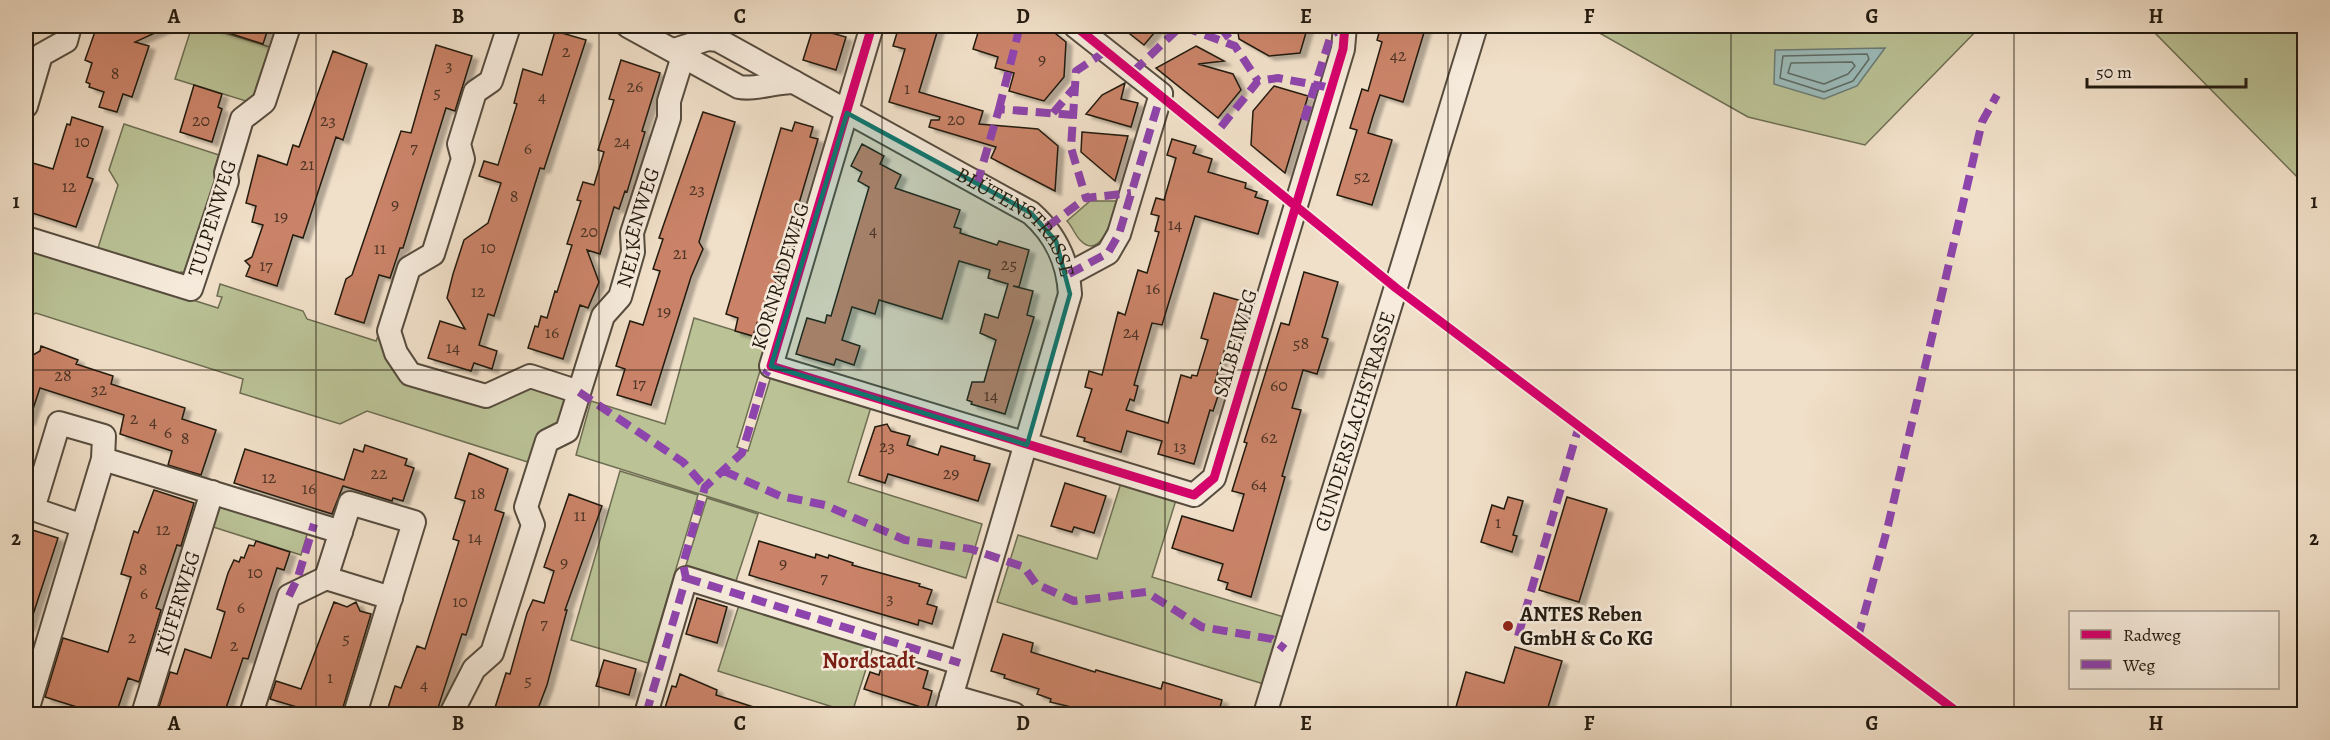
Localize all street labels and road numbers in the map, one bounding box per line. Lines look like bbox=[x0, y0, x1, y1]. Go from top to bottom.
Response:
street label: TULPENWEG bbox=[181, 156, 243, 280]
street label: BLÜTENSTRASSE bbox=[951, 160, 1082, 280]
street label: NELKENWEG bbox=[609, 164, 666, 291]
street label: KORNRADEWEG bbox=[744, 199, 816, 353]
street label: SALBEIWEG bbox=[1206, 285, 1264, 401]
street label: GUNDERSLACHSTRASSE bbox=[1308, 308, 1402, 535]
street label: KÜFERWEG bbox=[148, 547, 207, 659]

